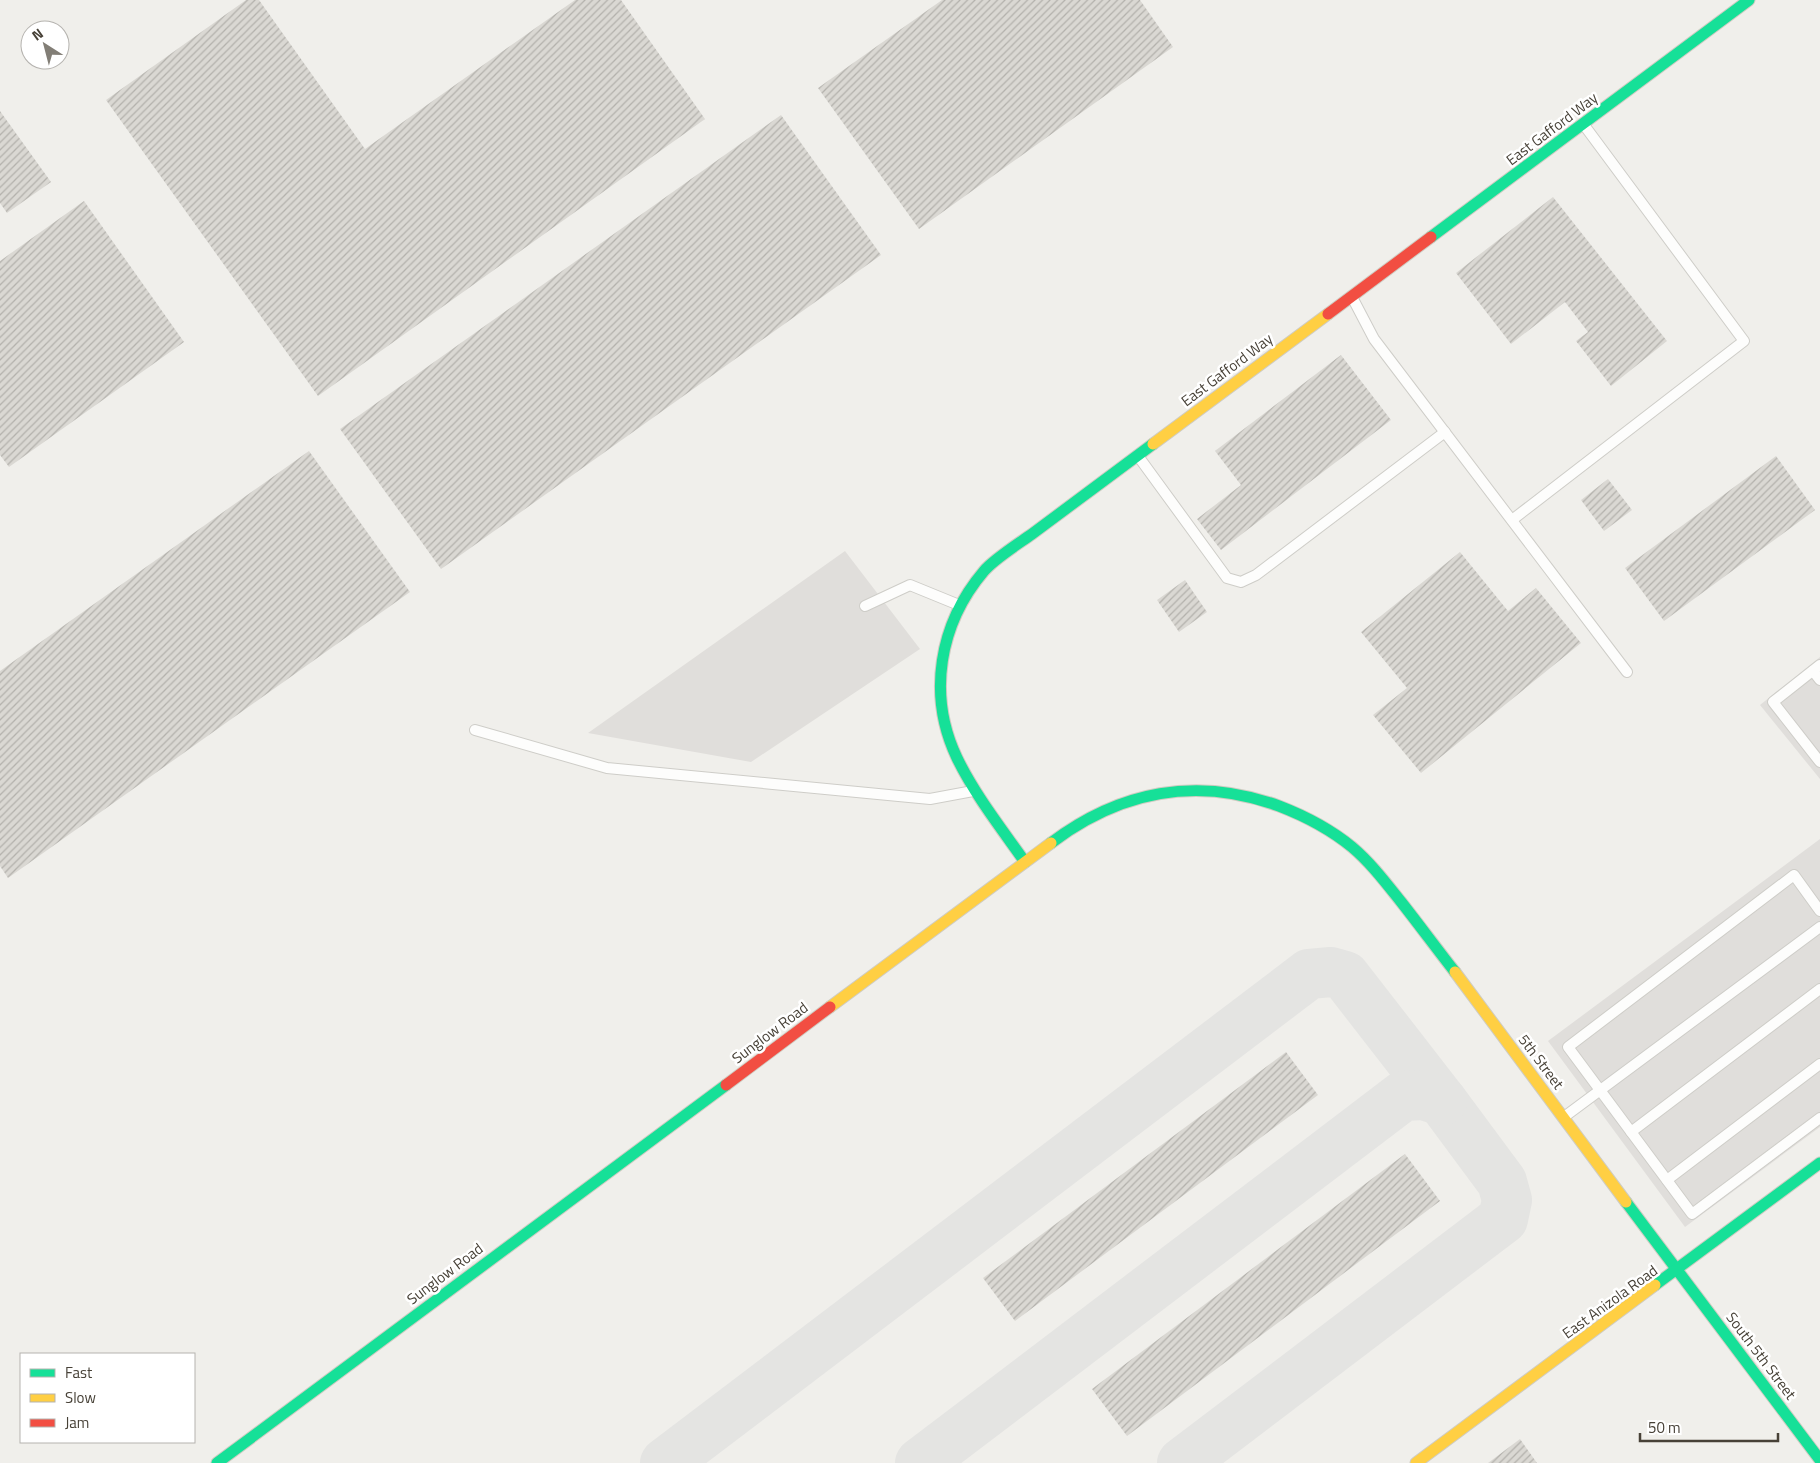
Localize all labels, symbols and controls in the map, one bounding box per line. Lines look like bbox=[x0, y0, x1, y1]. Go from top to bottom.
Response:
north arrow bbox=[20, 20, 70, 70]
text: N bbox=[27, 23, 47, 45]
street label: East Gafford Way bbox=[1501, 86, 1602, 171]
street label: East Gafford Way bbox=[1176, 327, 1277, 412]
street label: Sunglow Road bbox=[727, 996, 813, 1069]
street label: 5th Street bbox=[1513, 1029, 1570, 1095]
street label: Sunglow Road bbox=[402, 1237, 488, 1310]
street label: East Anizola Road bbox=[1557, 1259, 1662, 1344]
street label: South 5th Street bbox=[1721, 1307, 1802, 1405]
legend bbox=[20, 1353, 195, 1443]
text: Fast bbox=[65, 1361, 93, 1384]
text: Slow bbox=[65, 1386, 96, 1409]
scale bar bbox=[1640, 1410, 1778, 1442]
text: Jam bbox=[65, 1411, 89, 1434]
text: 50 m bbox=[1648, 1416, 1681, 1439]

